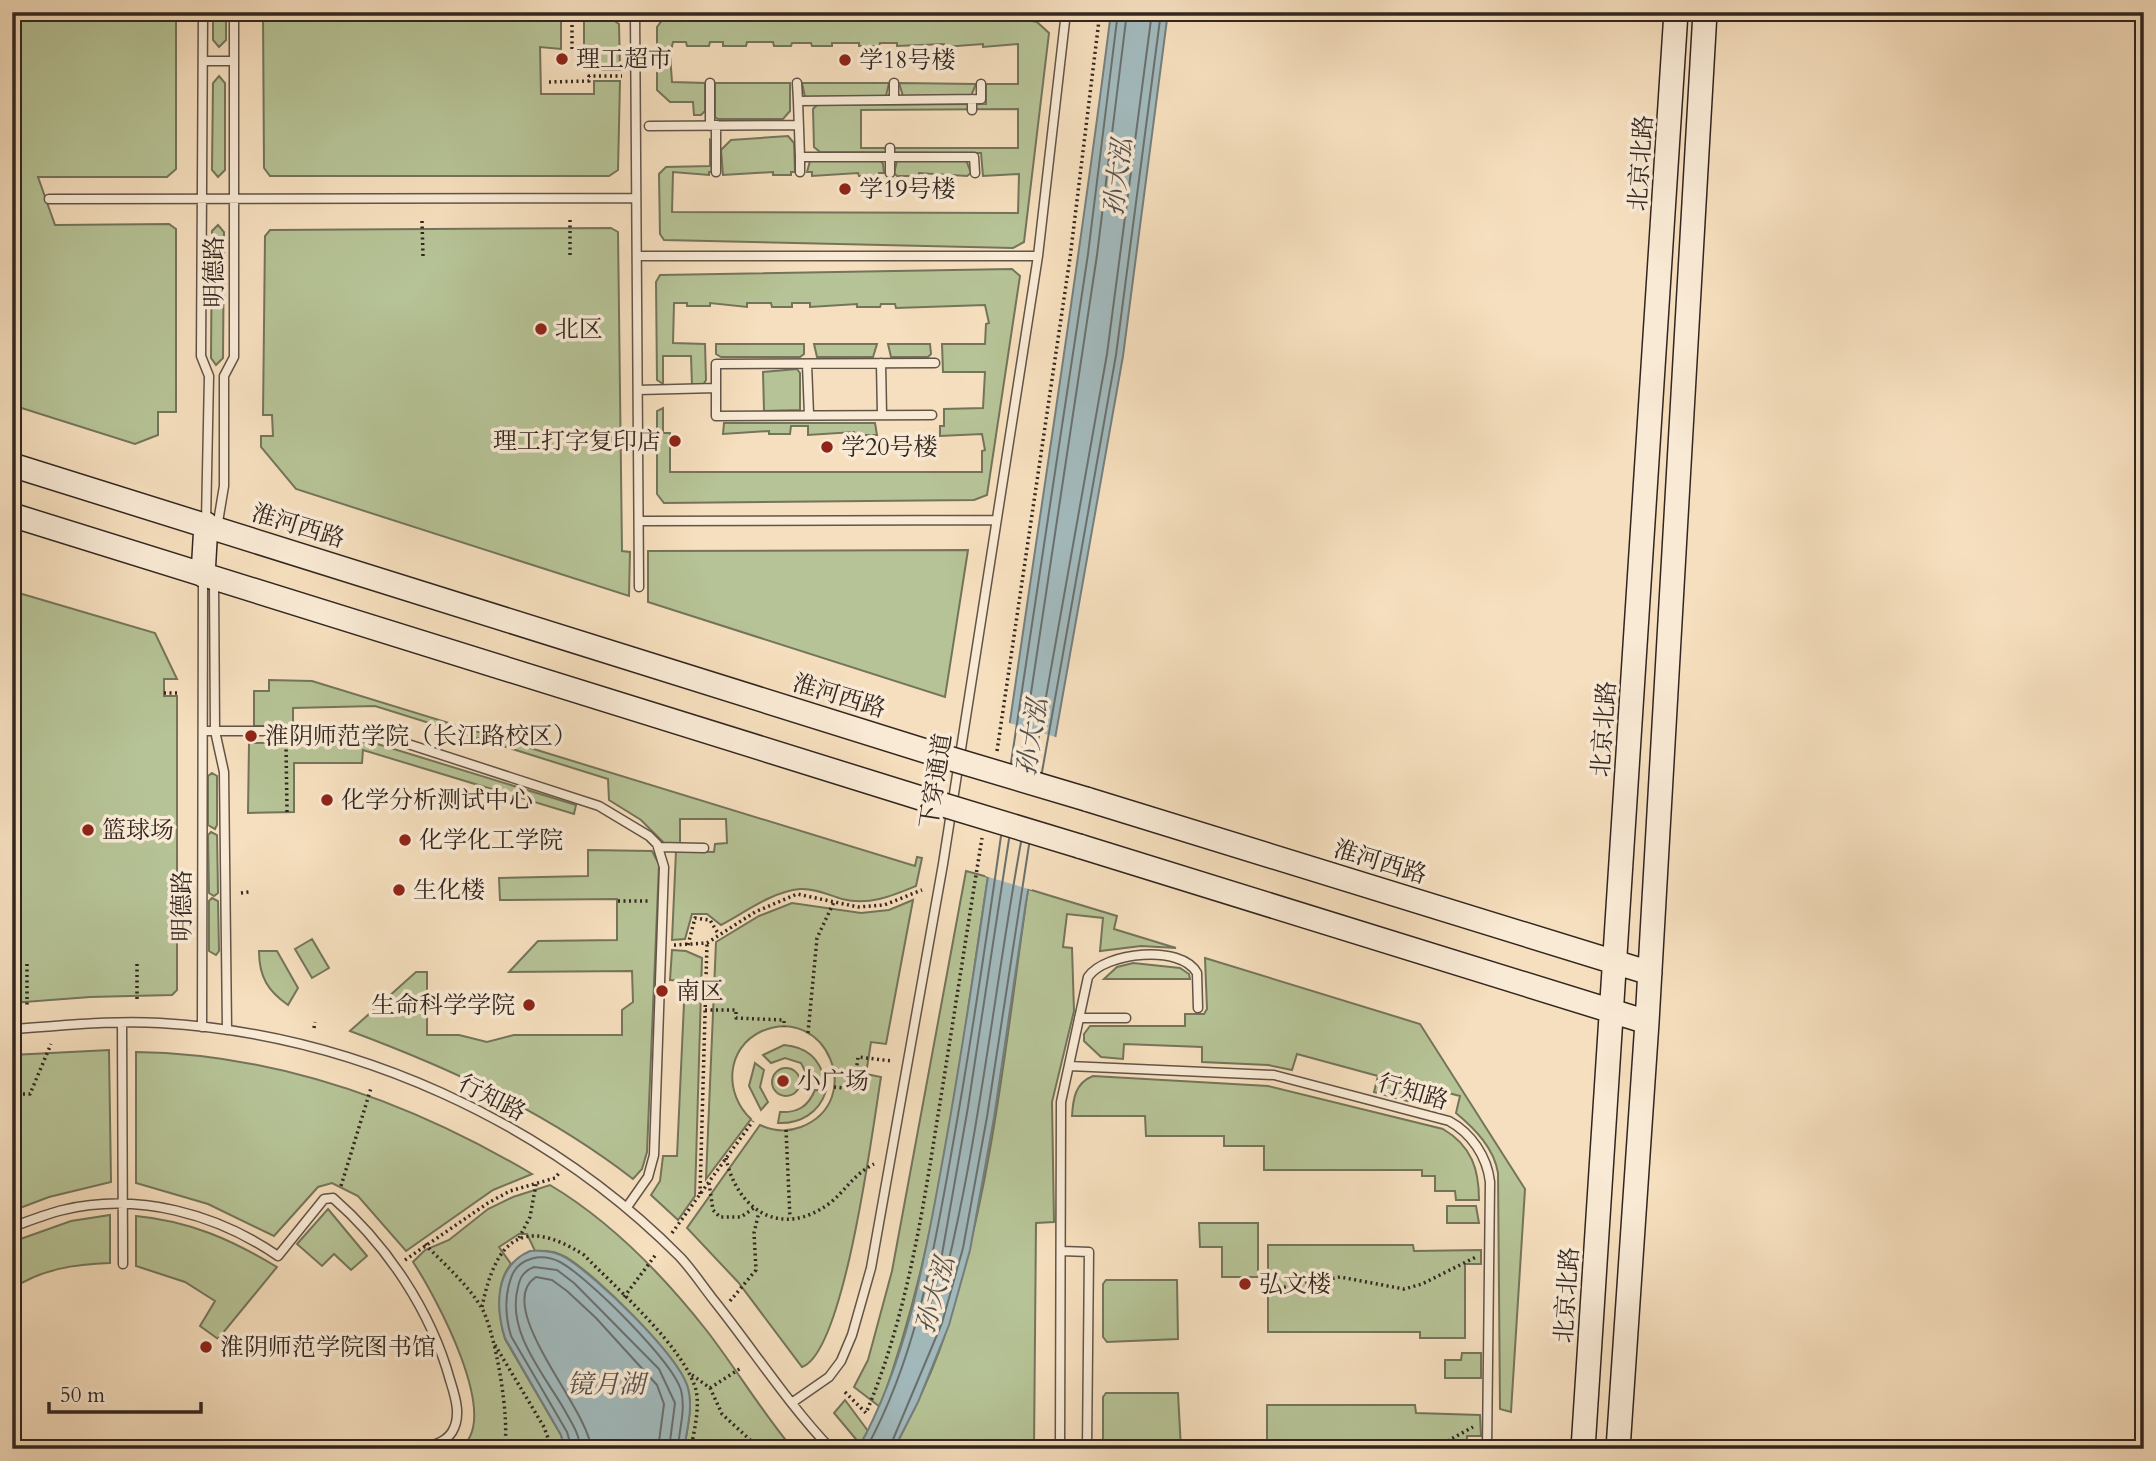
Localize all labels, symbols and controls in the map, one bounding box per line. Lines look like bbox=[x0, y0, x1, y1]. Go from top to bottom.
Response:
place label: 理工超市 bbox=[576, 43, 672, 76]
place label: 学18号楼 bbox=[859, 44, 956, 77]
marker: 理工超市 bbox=[554, 51, 570, 67]
marker: 学18号楼 bbox=[837, 52, 853, 68]
street label: 北京北路 bbox=[1621, 114, 1661, 212]
water label: 孙大泓 bbox=[1096, 134, 1140, 218]
place label: 学19号楼 bbox=[859, 173, 956, 206]
marker: 学19号楼 bbox=[837, 181, 853, 197]
street label: 明德路 bbox=[198, 236, 231, 308]
place label: 北区 bbox=[555, 313, 603, 346]
marker: 北区 bbox=[533, 321, 549, 337]
place label: 理工打字复印店 bbox=[493, 425, 661, 458]
place label: 学20号楼 bbox=[841, 431, 938, 464]
marker: 理工打字复印店 bbox=[667, 433, 683, 449]
marker: 学20号楼 bbox=[819, 439, 835, 455]
street label: 淮河西路 bbox=[247, 496, 349, 556]
street label: 淮河西路 bbox=[788, 666, 890, 726]
street label: 北京北路 bbox=[1584, 680, 1624, 778]
water label: 孙大泓 bbox=[1009, 694, 1056, 778]
place label: 淮阴师范学院（长江路校区） bbox=[265, 720, 577, 753]
marker: 淮阴师范学院（长江路校区） bbox=[243, 728, 259, 744]
street label: 下穿通道 bbox=[912, 731, 960, 831]
place label: 化学分析测试中心 bbox=[341, 784, 533, 817]
marker: 化学分析测试中心 bbox=[319, 792, 335, 808]
place label: 篮球场 bbox=[102, 814, 174, 847]
marker: 篮球场 bbox=[80, 822, 96, 838]
place label: 化学化工学院 bbox=[419, 824, 563, 857]
marker: 化学化工学院 bbox=[397, 832, 413, 848]
street label: 淮河西路 bbox=[1329, 832, 1431, 892]
street label: 明德路 bbox=[166, 870, 199, 942]
place label: 生化楼 bbox=[413, 874, 485, 907]
marker: 生化楼 bbox=[391, 882, 407, 898]
place label: 南区 bbox=[676, 975, 724, 1008]
marker: 南区 bbox=[654, 983, 670, 999]
place label: 生命科学学院 bbox=[371, 989, 515, 1022]
marker: 生命科学学院 bbox=[521, 997, 537, 1013]
place label: 小广场 bbox=[797, 1065, 869, 1098]
street label: 行知路 bbox=[1374, 1066, 1452, 1118]
street label: 行知路 bbox=[452, 1067, 532, 1129]
marker: 小广场 bbox=[775, 1073, 791, 1089]
street label: 北京北路 bbox=[1547, 1246, 1587, 1344]
water label: 孙大泓 bbox=[907, 1251, 963, 1337]
place label: 弘文楼 bbox=[1259, 1268, 1331, 1301]
marker: 弘文楼 bbox=[1237, 1276, 1253, 1292]
place label: 淮阴师范学院图书馆 bbox=[220, 1331, 436, 1364]
marker: 淮阴师范学院图书馆 bbox=[198, 1339, 214, 1355]
water label: 镜月湖 bbox=[567, 1367, 649, 1402]
scale bar bbox=[49, 1370, 201, 1414]
text: 50 m bbox=[60, 1381, 105, 1410]

